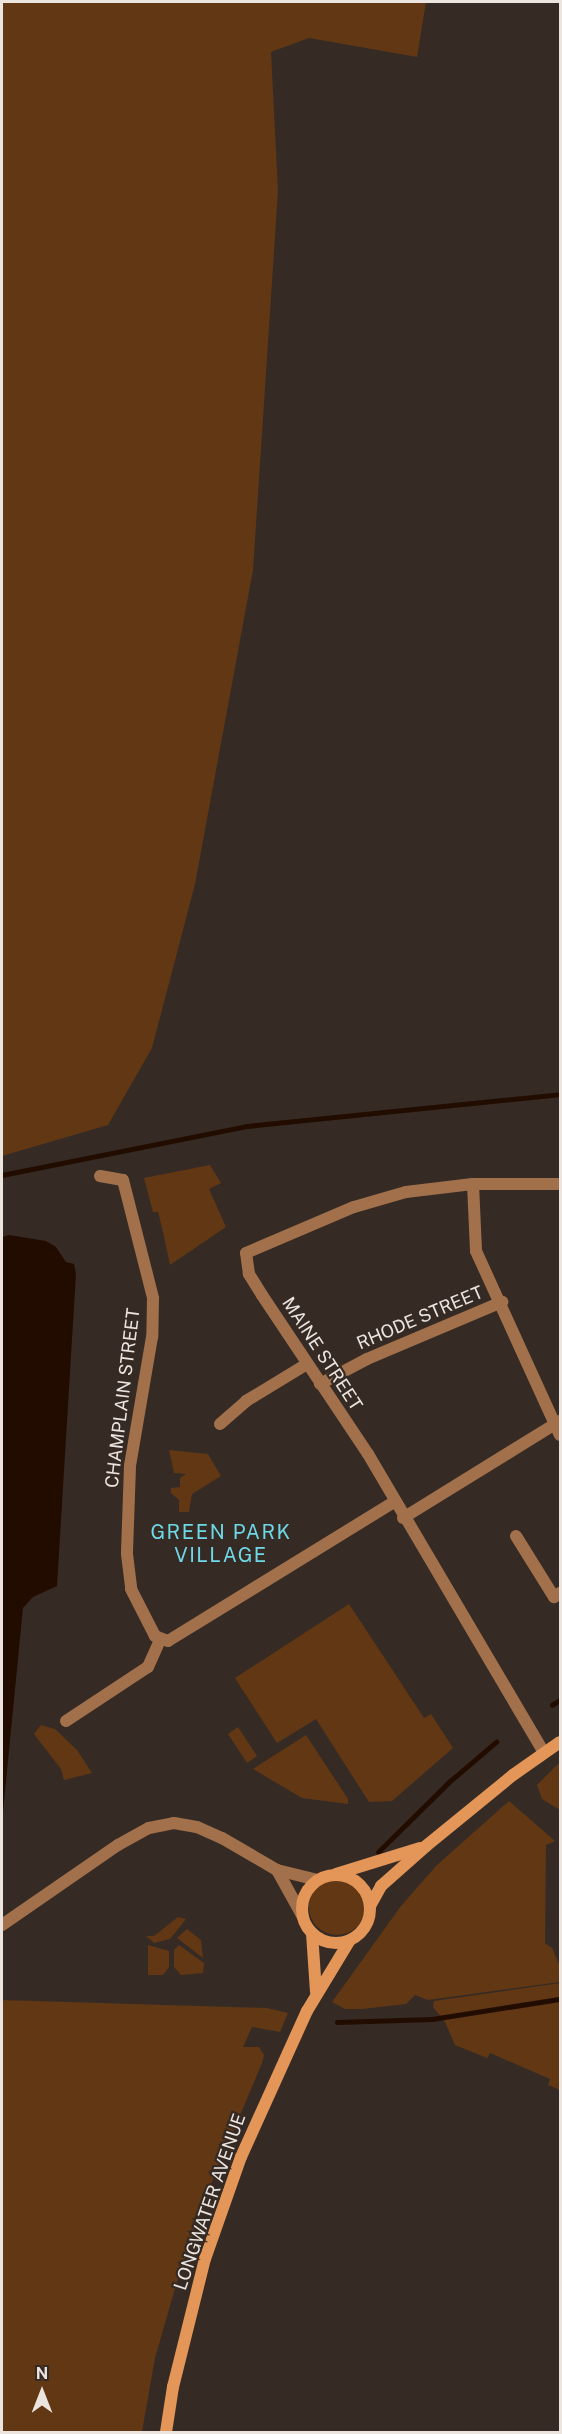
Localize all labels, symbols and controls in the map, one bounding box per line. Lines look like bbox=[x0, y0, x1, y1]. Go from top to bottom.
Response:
street label: RHODE STREET bbox=[354, 1282, 486, 1354]
street label: MAINE STREET bbox=[277, 1293, 367, 1415]
street label: CHAMPLAIN STREET bbox=[101, 1307, 145, 1489]
district label: GREEN PARK VILLAGE bbox=[150, 1520, 292, 1567]
street label: LONGWATER AVENUE bbox=[170, 2111, 250, 2293]
north arrow bbox=[12, 2362, 72, 2422]
text: N bbox=[36, 2364, 48, 2383]

